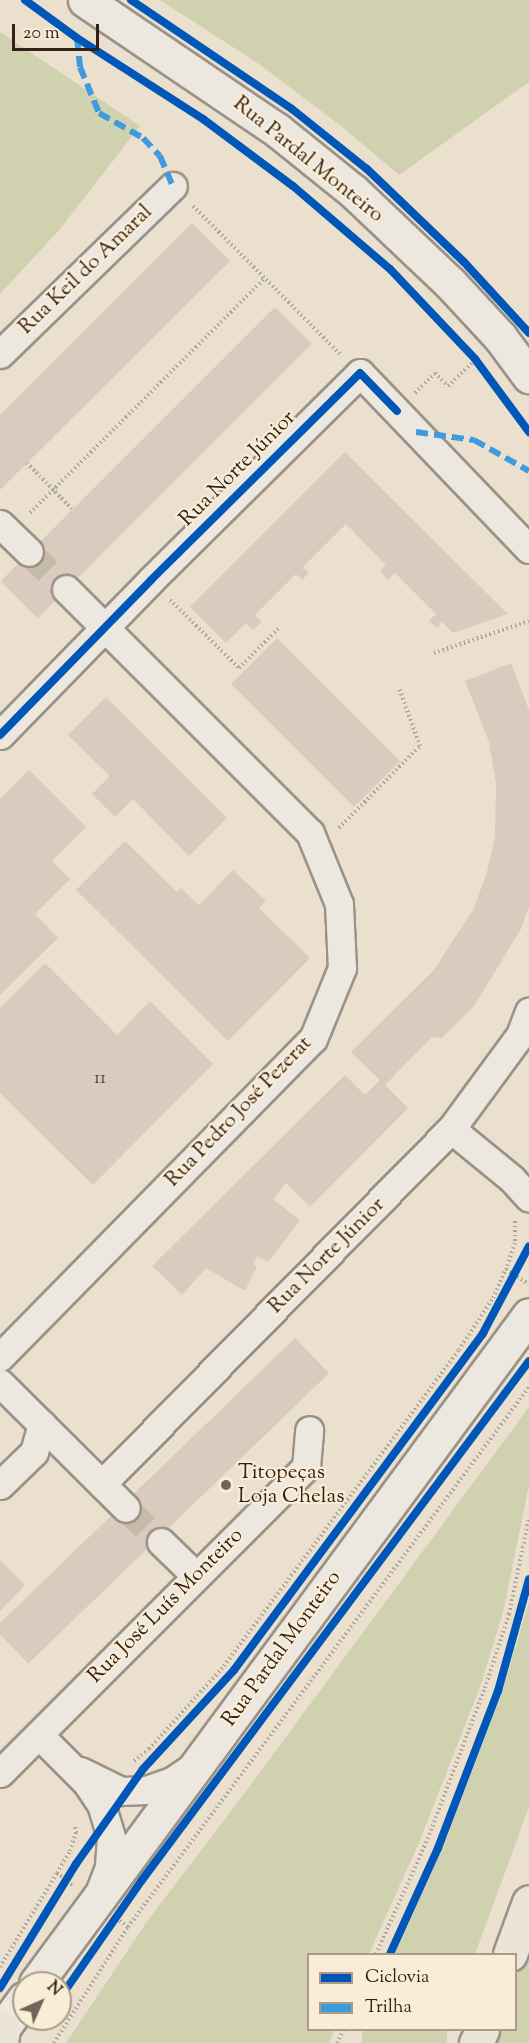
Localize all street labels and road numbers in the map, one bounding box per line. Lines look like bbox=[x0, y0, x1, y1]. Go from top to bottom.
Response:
street label: Rua Pardal Monteiro bbox=[228, 92, 388, 228]
street label: Rua Keil do Amaral bbox=[14, 200, 158, 340]
street label: Rua Norte Júnior bbox=[175, 406, 301, 532]
street label: Rua Pedro José Pezerat bbox=[160, 1031, 318, 1193]
street label: Rua Norte Júnior bbox=[264, 1193, 390, 1319]
street label: Rua José Luís Monteiro bbox=[83, 1523, 249, 1689]
street label: Rua Pardal Monteiro bbox=[217, 1566, 347, 1732]

